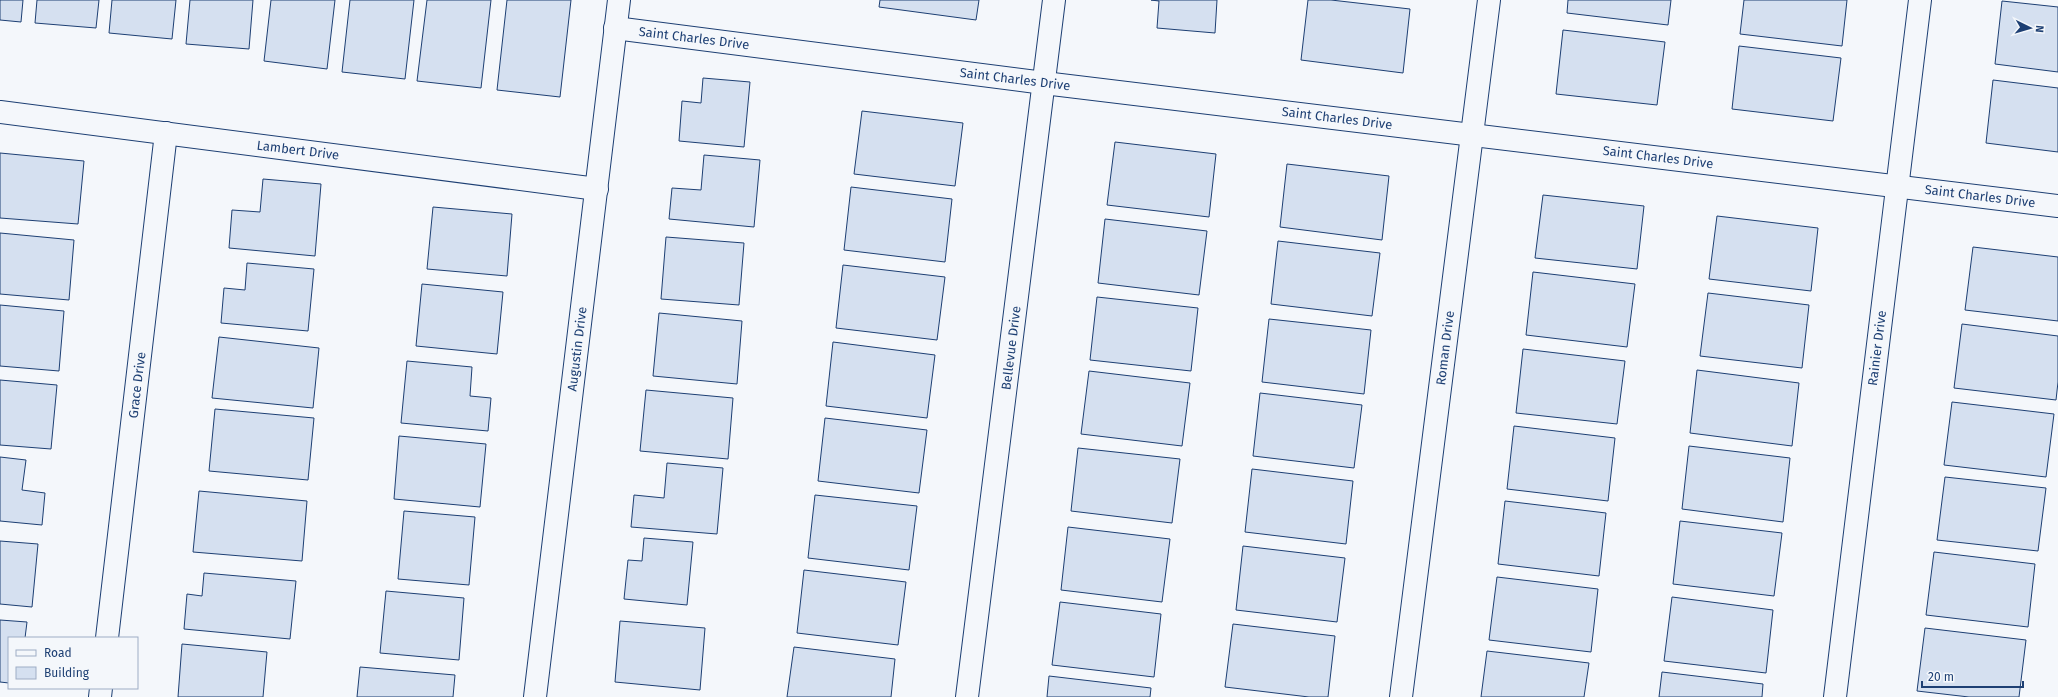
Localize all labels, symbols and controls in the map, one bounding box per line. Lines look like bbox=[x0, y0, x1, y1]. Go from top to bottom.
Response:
north arrow bbox=[2010, 8, 2050, 48]
street label: Saint Charles Drive bbox=[638, 24, 750, 52]
text: N bbox=[2033, 25, 2046, 33]
street label: Saint Charles Drive bbox=[959, 65, 1071, 93]
street label: Saint Charles Drive bbox=[1281, 104, 1393, 132]
street label: Lambert Drive bbox=[256, 137, 340, 163]
street label: Saint Charles Drive bbox=[1602, 143, 1714, 171]
street label: Saint Charles Drive bbox=[1924, 182, 2036, 210]
street label: Bellevue Drive bbox=[998, 305, 1024, 391]
street label: Augustin Drive bbox=[564, 306, 590, 392]
street label: Rainier Drive bbox=[1865, 309, 1889, 387]
street label: Roman Drive bbox=[1433, 310, 1457, 386]
street label: Grace Drive bbox=[125, 351, 149, 419]
legend bbox=[8, 637, 138, 689]
text: Road bbox=[44, 646, 72, 660]
scale bar bbox=[1922, 663, 2023, 689]
text: Building bbox=[44, 666, 90, 680]
text: 20 m bbox=[1928, 670, 1954, 684]

